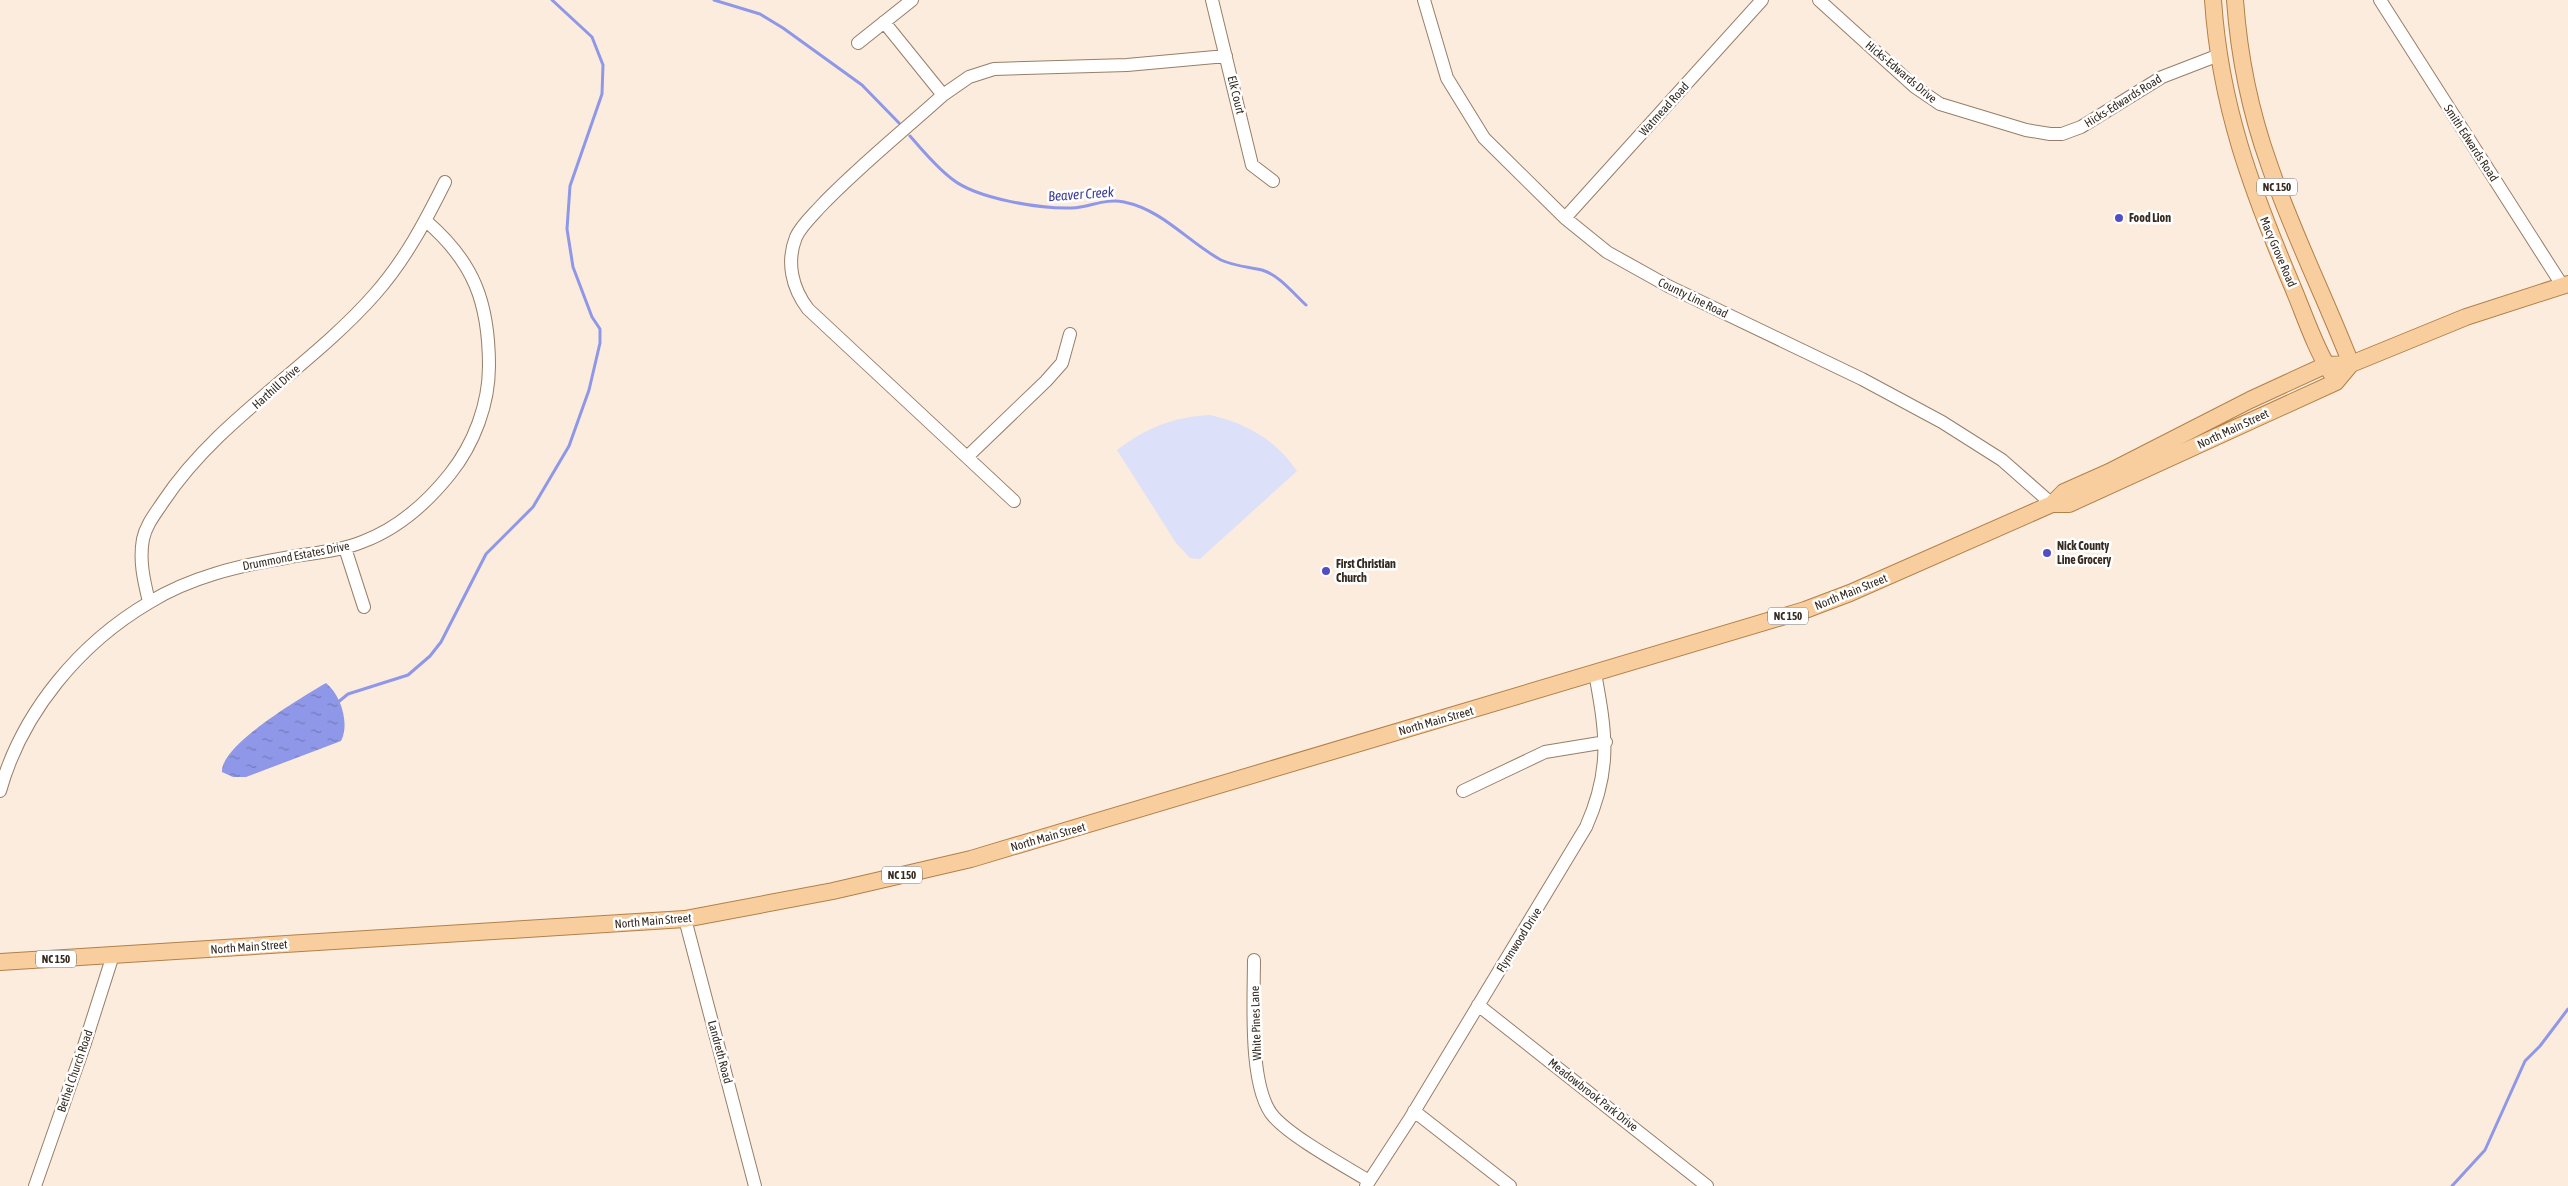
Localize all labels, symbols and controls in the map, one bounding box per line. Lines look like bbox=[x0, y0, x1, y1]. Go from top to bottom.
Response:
street label: Hicks-Edwards Drive bbox=[1863, 38, 1939, 106]
street label: Hicks-Edwards Road bbox=[2082, 72, 2164, 130]
street label: Elk Court bbox=[1224, 74, 1248, 116]
street label: Watmead Road bbox=[1636, 79, 1692, 139]
street label: Smith Edwards Road bbox=[2441, 102, 2501, 184]
road number: NC 150 bbox=[2257, 178, 2297, 196]
water label: Beaver Creek bbox=[1048, 184, 1115, 204]
place label: Food Lion bbox=[2129, 211, 2171, 225]
marker: Food Lion bbox=[2113, 212, 2125, 224]
street label: Macy Grove Road bbox=[2257, 215, 2299, 289]
street label: County Line Road bbox=[1656, 275, 1730, 321]
street label: Harthill Drive bbox=[249, 362, 303, 412]
street label: North Main Street bbox=[2195, 406, 2271, 452]
street label: Drummond Estates Drive bbox=[241, 539, 351, 573]
place label: Nick County Line Grocery bbox=[2057, 539, 2111, 567]
marker: Nick County Line Grocery bbox=[2041, 547, 2053, 559]
place label: First Christian Church bbox=[1336, 557, 1396, 585]
marker: First Christian Church bbox=[1320, 565, 1332, 577]
street label: North Main Street bbox=[1813, 571, 1890, 613]
road number: NC 150 bbox=[1768, 608, 1808, 624]
street label: North Main Street bbox=[1397, 703, 1476, 738]
street label: North Main Street bbox=[1009, 819, 1088, 854]
road number: NC 150 bbox=[882, 866, 922, 884]
street label: Flynnwood Drive bbox=[1494, 905, 1544, 975]
street label: North Main Street bbox=[614, 911, 693, 931]
street label: North Main Street bbox=[210, 937, 289, 957]
road number: NC 150 bbox=[36, 951, 76, 968]
street label: White Pines Lane bbox=[1248, 985, 1264, 1061]
street label: Landreth Road bbox=[705, 1019, 735, 1085]
street label: Bethel Church Road bbox=[54, 1028, 96, 1114]
street label: Meadowbrook Park Drive bbox=[1545, 1056, 1641, 1134]

